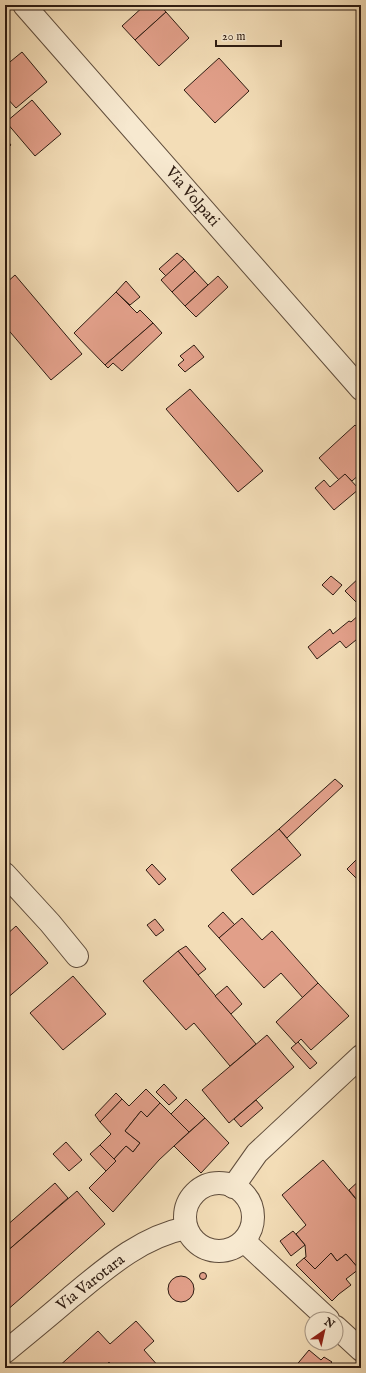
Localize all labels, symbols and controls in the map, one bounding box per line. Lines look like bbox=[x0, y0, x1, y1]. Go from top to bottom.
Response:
scale bar bbox=[216, 22, 281, 48]
text: 20 m bbox=[222, 29, 245, 44]
street label: Via Volpati bbox=[160, 162, 224, 231]
street label: Via Varotara bbox=[52, 1250, 129, 1316]
north arrow bbox=[304, 1311, 344, 1351]
text: N bbox=[320, 1315, 337, 1332]

